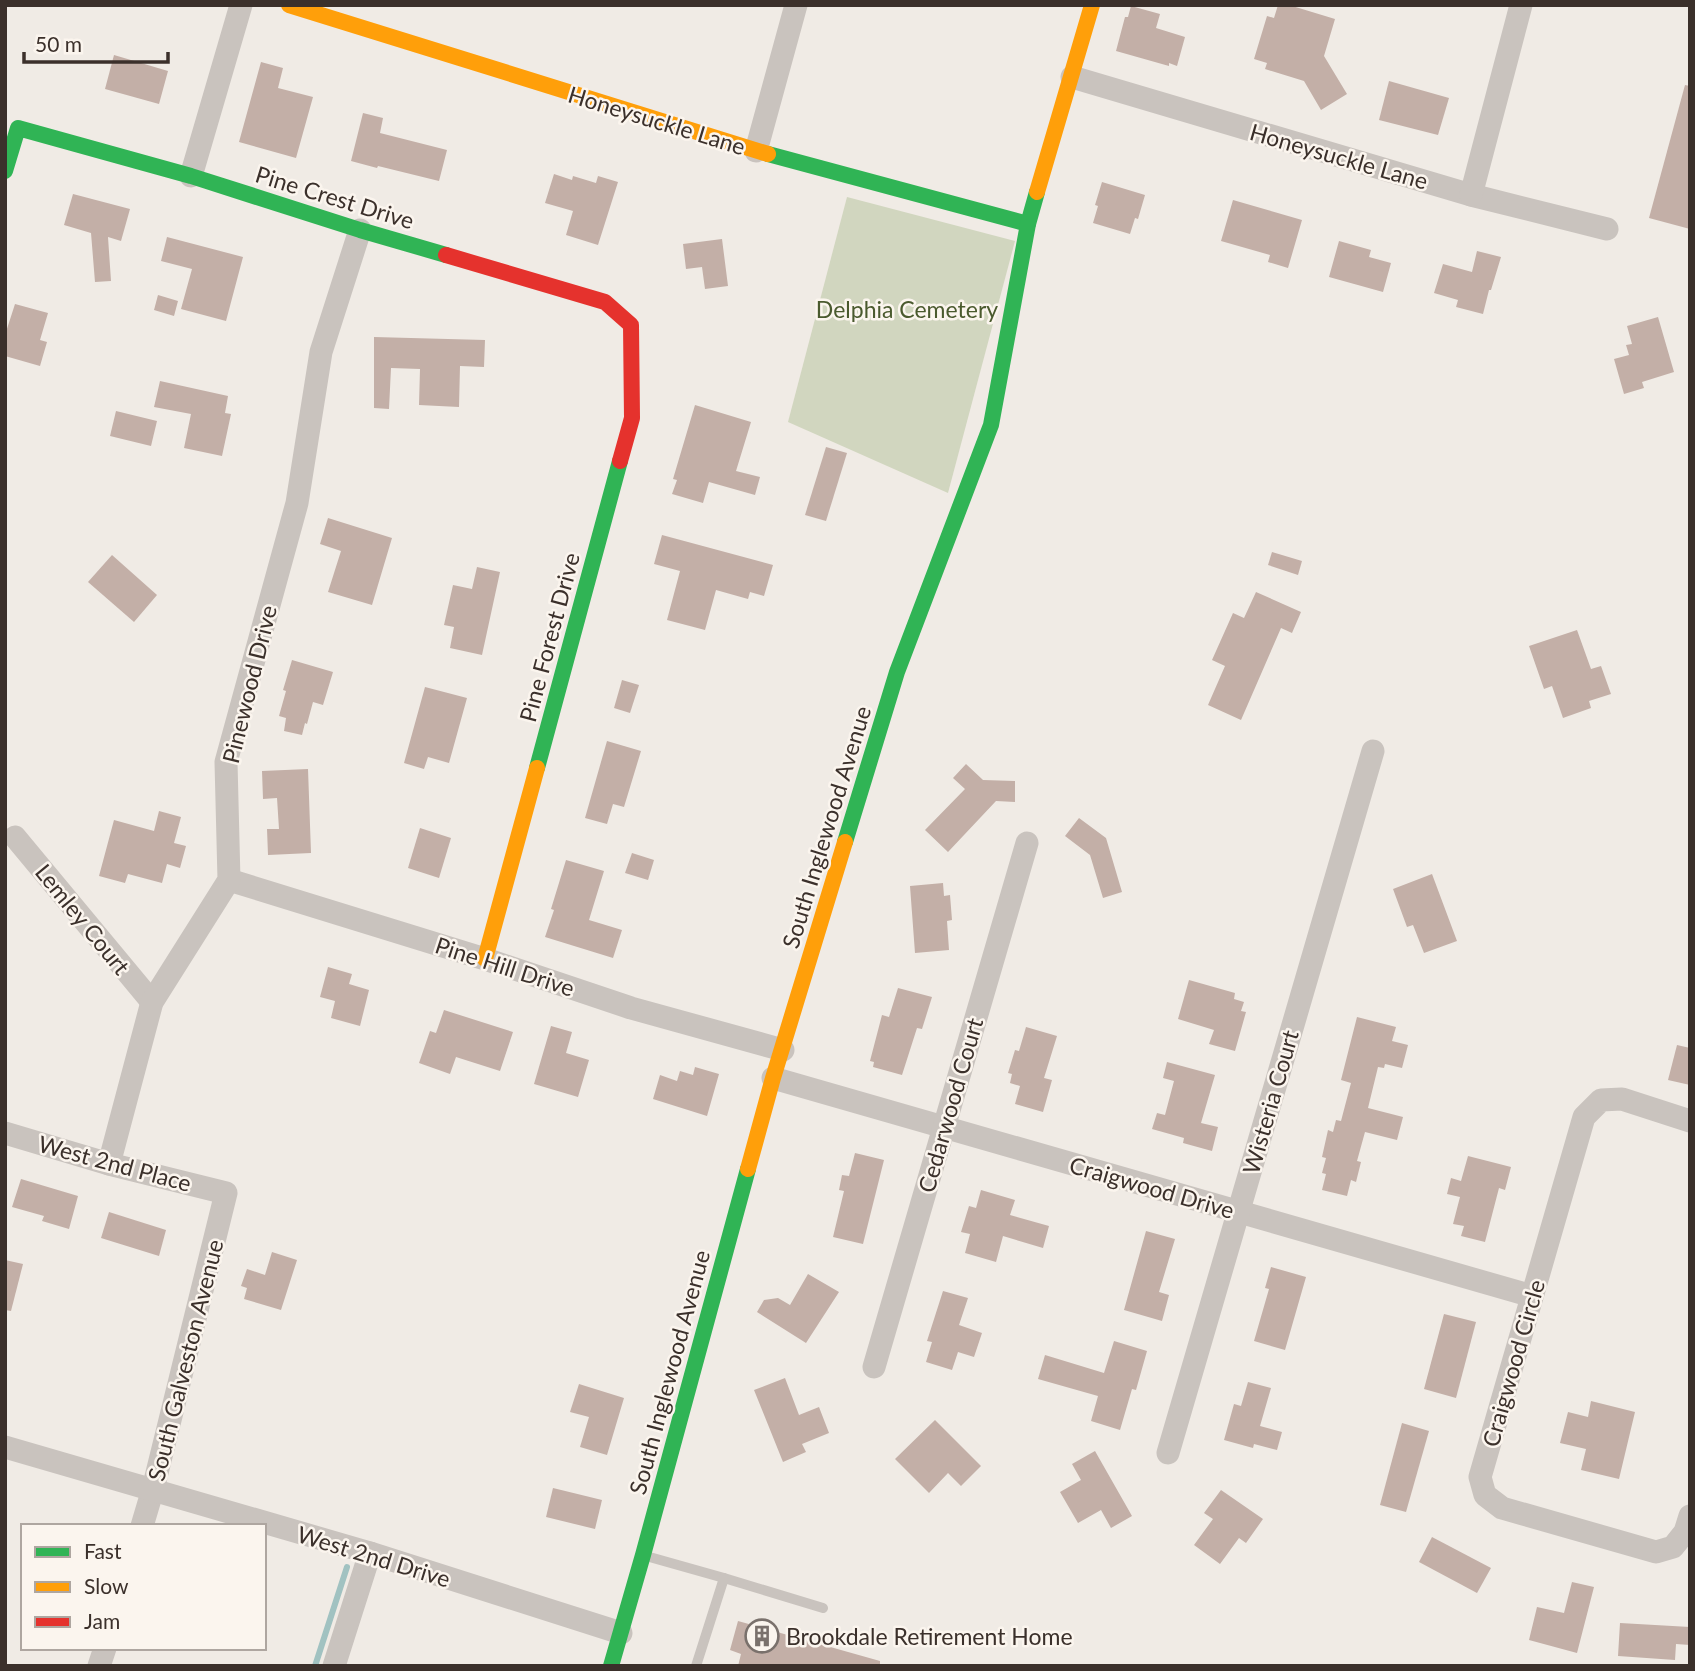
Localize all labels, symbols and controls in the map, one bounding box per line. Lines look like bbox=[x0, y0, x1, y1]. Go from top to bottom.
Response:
scale bar bbox=[24, 21, 168, 65]
text: 50 m bbox=[35, 31, 82, 56]
street label: Honeysuckle Lane bbox=[565, 80, 749, 160]
street label: Honeysuckle Lane bbox=[1247, 117, 1431, 195]
street label: Pine Crest Drive bbox=[252, 160, 418, 234]
park label: Delphia Cemetery bbox=[816, 295, 998, 323]
street label: Pine Forest Drive bbox=[513, 549, 585, 725]
street label: Pinewood Drive bbox=[216, 602, 282, 766]
street label: South Inglewood Avenue bbox=[776, 702, 876, 952]
street label: Lemley Court bbox=[30, 858, 137, 981]
street label: Pine Hill Drive bbox=[432, 930, 578, 1002]
street label: Cedarwood Court bbox=[912, 1014, 989, 1196]
street label: Wisteria Court bbox=[1236, 1026, 1304, 1177]
street label: West 2nd Place bbox=[35, 1129, 195, 1197]
street label: Craigwood Drive bbox=[1066, 1150, 1238, 1224]
street label: South Galveston Avenue bbox=[141, 1236, 229, 1484]
street label: South Inglewood Avenue bbox=[623, 1247, 715, 1497]
street label: Craigwood Circle bbox=[1476, 1276, 1550, 1450]
street label: West 2nd Drive bbox=[294, 1519, 454, 1593]
legend bbox=[21, 1524, 266, 1650]
text: Fast bbox=[84, 1538, 122, 1563]
text: Slow bbox=[84, 1573, 129, 1598]
text: Jam bbox=[84, 1608, 120, 1633]
building icon: Brookdale Retirement Home bbox=[743, 1617, 781, 1655]
place label: Brookdale Retirement Home bbox=[786, 1622, 1073, 1650]

